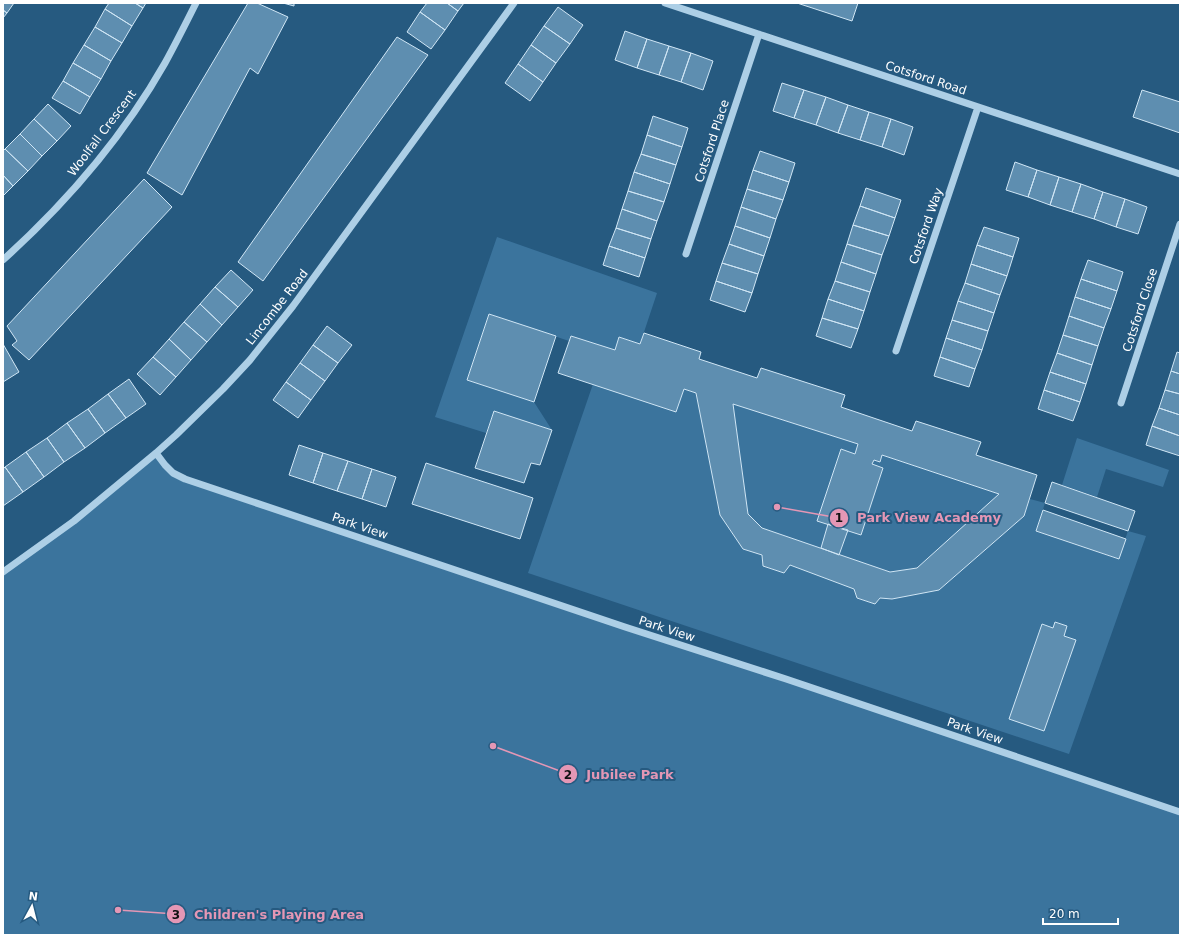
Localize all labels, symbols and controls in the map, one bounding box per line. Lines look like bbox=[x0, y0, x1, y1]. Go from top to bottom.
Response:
street label: Cotsford Road bbox=[884, 58, 968, 98]
street label: Woolfall Crescent bbox=[65, 87, 139, 179]
street label: Cotsford Place bbox=[692, 98, 732, 184]
street label: Cotsford Way bbox=[906, 186, 946, 266]
street label: Lincombe Road bbox=[243, 266, 311, 348]
street label: Cotsford Close bbox=[1120, 266, 1160, 354]
callout: Park View Academy bbox=[829, 505, 1009, 530]
street label: Park View bbox=[330, 510, 390, 542]
text: Park View Academy bbox=[857, 510, 1001, 525]
text: 1 bbox=[835, 511, 843, 525]
street label: Park View bbox=[637, 613, 697, 645]
street label: Park View bbox=[945, 715, 1005, 747]
callout: Jubilee Park bbox=[558, 762, 682, 787]
text: Jubilee Park bbox=[585, 767, 674, 782]
text: 2 bbox=[564, 768, 572, 782]
north arrow bbox=[12, 886, 52, 926]
text: N bbox=[28, 890, 39, 904]
scale bar bbox=[1043, 900, 1118, 926]
callout: Children's Playing Area bbox=[166, 902, 372, 927]
text: Children's Playing Area bbox=[194, 907, 364, 922]
text: 20 m bbox=[1049, 907, 1080, 921]
text: 3 bbox=[172, 908, 180, 922]

